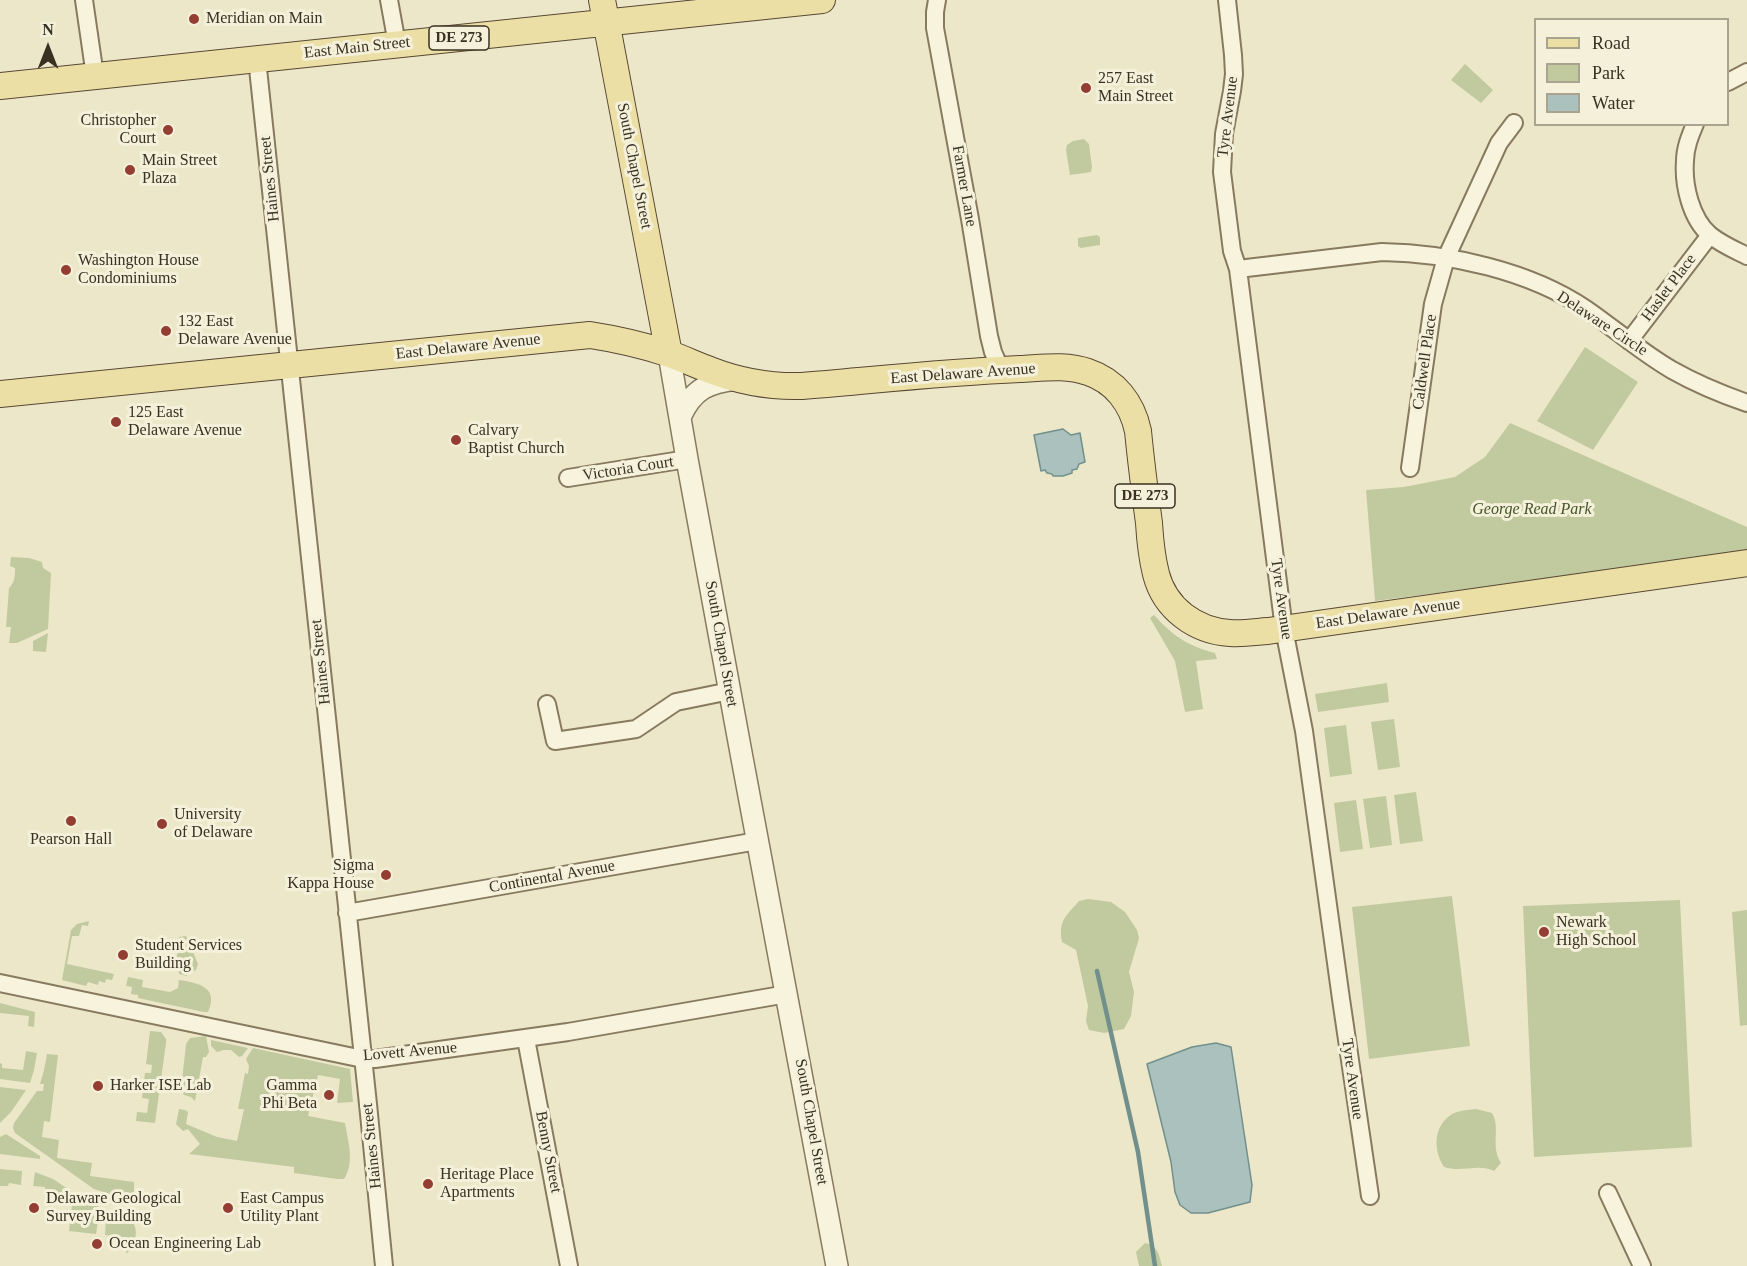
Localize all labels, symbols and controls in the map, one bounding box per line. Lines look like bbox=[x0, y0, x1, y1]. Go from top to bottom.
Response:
place label: Meridian on Main bbox=[206, 9, 322, 29]
marker: Meridian on Main bbox=[187, 12, 201, 26]
north arrow bbox=[18, 18, 78, 78]
legend bbox=[1534, 18, 1729, 126]
text: N bbox=[42, 21, 54, 38]
road number: DE 273 bbox=[429, 26, 489, 50]
street label: East Main Street bbox=[303, 33, 411, 63]
text: Road bbox=[1592, 33, 1630, 53]
text: Park bbox=[1592, 63, 1625, 83]
place label: 257 East Main Street bbox=[1098, 69, 1173, 107]
street label: Tyre Avenue bbox=[1213, 75, 1243, 159]
marker: 257 East Main Street bbox=[1079, 81, 1093, 95]
text: Water bbox=[1592, 93, 1635, 113]
street label: South Chapel Street bbox=[612, 101, 656, 231]
place label: Christopher Court bbox=[80, 111, 156, 149]
marker: Christopher Court bbox=[161, 123, 175, 137]
street label: Haines Street bbox=[256, 135, 284, 223]
street label: Farmer Lane bbox=[947, 144, 981, 228]
place label: Main Street Plaza bbox=[142, 151, 217, 189]
marker: Main Street Plaza bbox=[123, 163, 137, 177]
street label: Haslet Place bbox=[1637, 250, 1701, 326]
place label: Washington House Condominiums bbox=[78, 251, 199, 289]
marker: Washington House Condominiums bbox=[59, 263, 73, 277]
street label: Delaware Circle bbox=[1553, 288, 1651, 360]
place label: 132 East Delaware Avenue bbox=[178, 312, 292, 350]
street label: Caldwell Place bbox=[1409, 313, 1441, 411]
marker: 132 East Delaware Avenue bbox=[159, 324, 173, 338]
street label: East Delaware Avenue bbox=[395, 330, 541, 364]
street label: East Delaware Avenue bbox=[890, 359, 1036, 389]
place label: 125 East Delaware Avenue bbox=[128, 403, 242, 441]
marker: 125 East Delaware Avenue bbox=[109, 415, 123, 429]
place label: Calvary Baptist Church bbox=[468, 421, 564, 459]
marker: Calvary Baptist Church bbox=[449, 433, 463, 447]
street label: Victoria Court bbox=[581, 452, 675, 486]
road number: DE 273 bbox=[1115, 484, 1175, 508]
park label: George Read Park bbox=[1472, 500, 1592, 520]
street label: Tyre Avenue bbox=[1266, 557, 1296, 641]
street label: South Chapel Street bbox=[700, 579, 742, 709]
street label: East Delaware Avenue bbox=[1315, 594, 1461, 634]
street label: Haines Street bbox=[307, 618, 335, 706]
place label: University of Delaware bbox=[174, 805, 253, 843]
marker: Pearson Hall bbox=[64, 814, 78, 828]
marker: University of Delaware bbox=[155, 817, 169, 831]
place label: Pearson Hall bbox=[30, 830, 112, 850]
place label: Sigma Kappa House bbox=[287, 856, 374, 894]
street label: Continental Avenue bbox=[488, 856, 616, 898]
marker: Sigma Kappa House bbox=[379, 868, 393, 882]
place label: Newark High School bbox=[1556, 913, 1636, 951]
marker: Newark High School bbox=[1537, 925, 1551, 939]
place label: Student Services Building bbox=[135, 936, 242, 974]
marker: Student Services Building bbox=[116, 948, 130, 962]
street label: Tyre Avenue bbox=[1337, 1037, 1367, 1121]
street label: Lovett Avenue bbox=[362, 1038, 458, 1066]
street label: South Chapel Street bbox=[790, 1057, 832, 1187]
place label: Harker ISE Lab bbox=[110, 1076, 211, 1096]
place label: Gamma Phi Beta bbox=[262, 1076, 317, 1114]
marker: Harker ISE Lab bbox=[91, 1079, 105, 1093]
marker: Gamma Phi Beta bbox=[322, 1088, 336, 1102]
street label: Haines Street bbox=[358, 1102, 386, 1190]
street label: Benny Street bbox=[531, 1109, 565, 1195]
place label: Heritage Place Apartments bbox=[440, 1165, 534, 1203]
marker: Heritage Place Apartments bbox=[421, 1177, 435, 1191]
place label: Delaware Geological Survey Building bbox=[46, 1189, 181, 1227]
place label: East Campus Utility Plant bbox=[240, 1189, 324, 1227]
marker: Delaware Geological Survey Building bbox=[27, 1201, 41, 1215]
marker: East Campus Utility Plant bbox=[221, 1201, 235, 1215]
place label: Ocean Engineering Lab bbox=[109, 1234, 261, 1254]
marker: Ocean Engineering Lab bbox=[90, 1237, 104, 1251]

